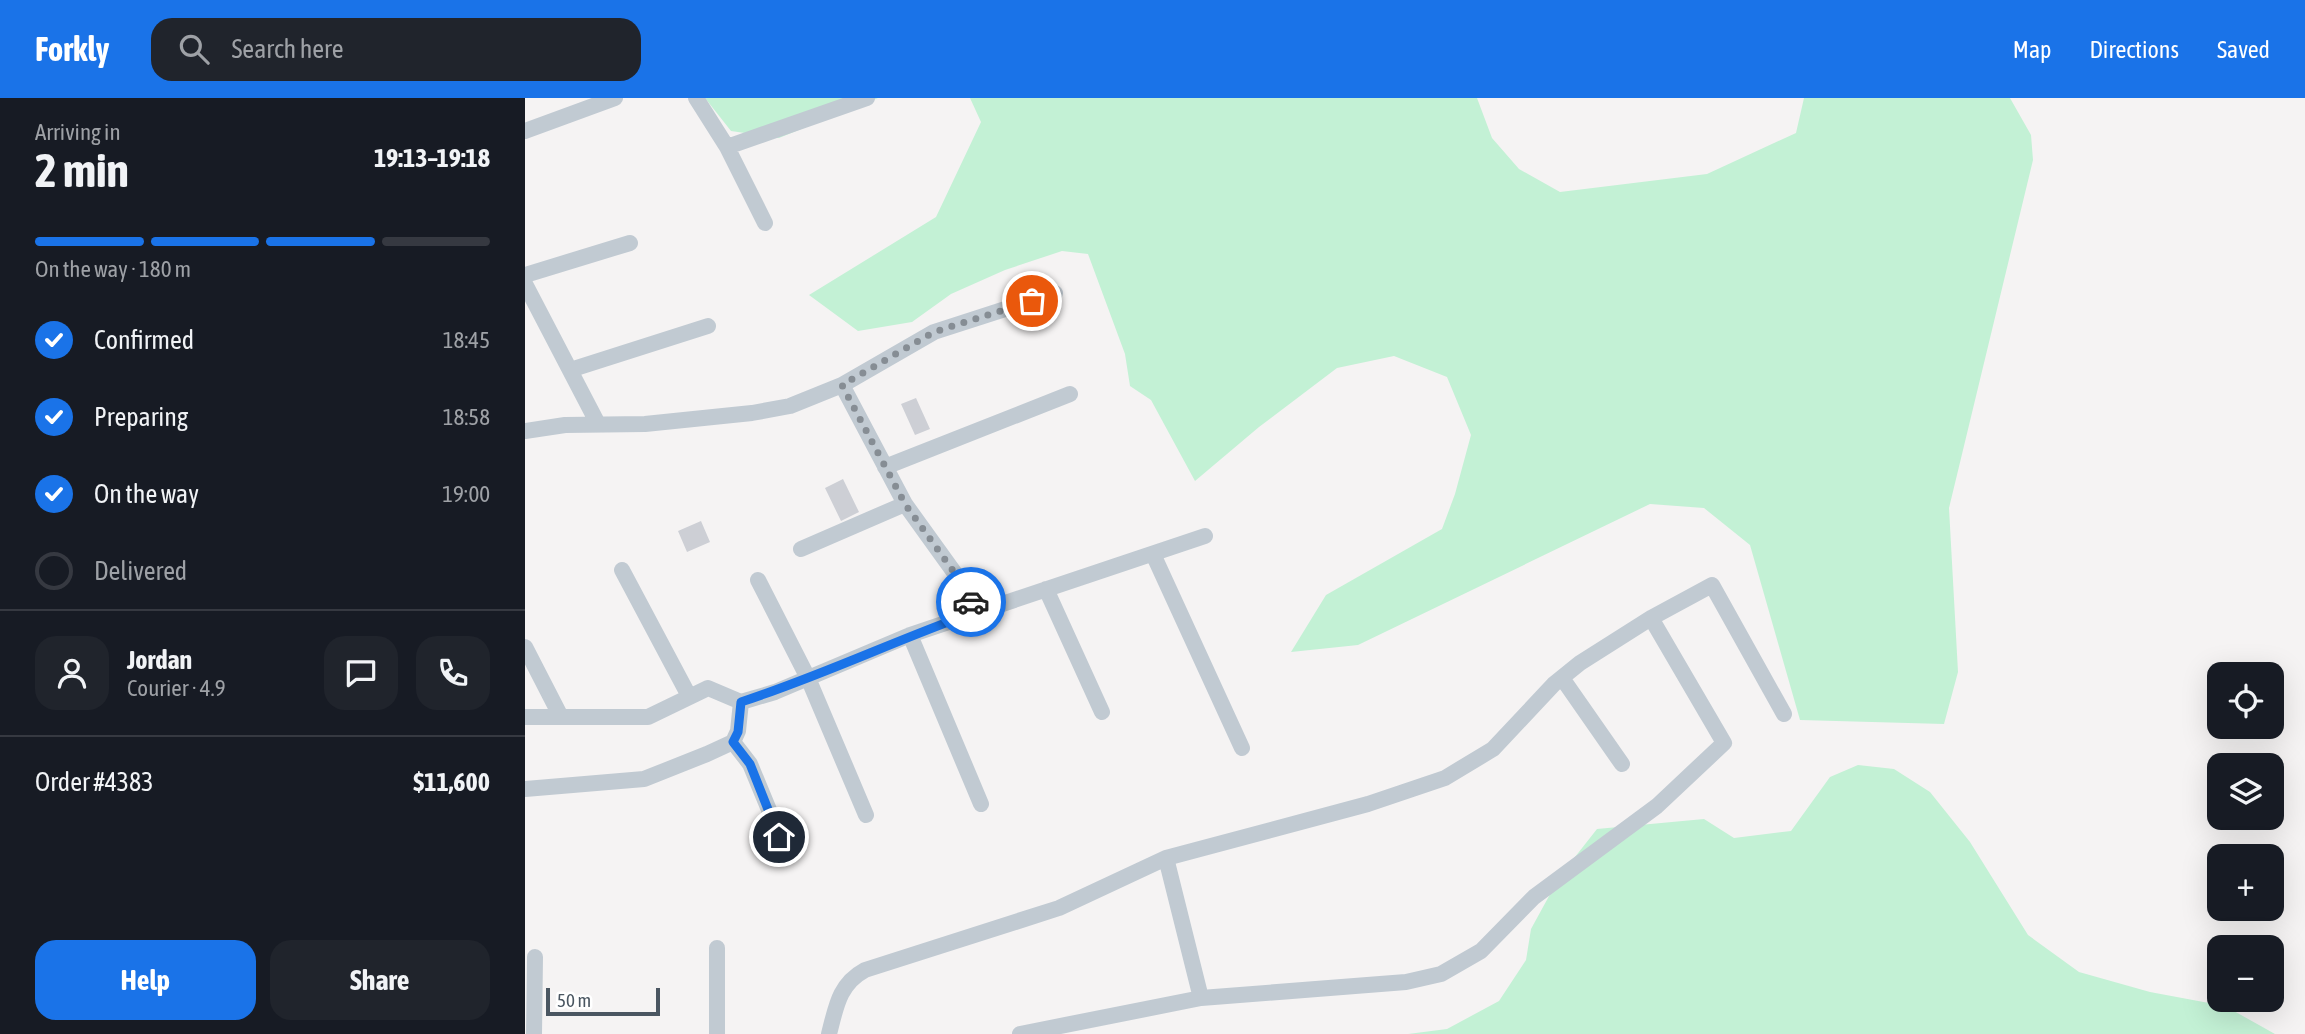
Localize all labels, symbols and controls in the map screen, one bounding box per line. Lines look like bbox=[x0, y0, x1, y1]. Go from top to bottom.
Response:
search box bbox=[151, 18, 641, 81]
text: Forkly bbox=[35, 30, 109, 68]
icon: search bbox=[175, 30, 213, 68]
text: Search here bbox=[231, 34, 344, 64]
text: Map bbox=[2013, 36, 2051, 63]
text: Directions bbox=[2089, 36, 2179, 63]
text: Saved bbox=[2217, 36, 2270, 63]
text: Arriving in bbox=[35, 119, 121, 145]
text: 19:13–19:18 bbox=[374, 143, 490, 173]
text: 2 min bbox=[35, 144, 129, 197]
text: On the way · 180 m bbox=[35, 256, 191, 282]
pin bbox=[1002, 271, 1062, 331]
icon: bag bbox=[1013, 282, 1051, 320]
icon: check bbox=[35, 321, 73, 359]
text: Confirmed bbox=[94, 325, 194, 355]
text: 18:45 bbox=[443, 327, 490, 353]
icon: check bbox=[35, 398, 73, 436]
text: Preparing bbox=[94, 402, 188, 432]
text: 18:58 bbox=[443, 404, 490, 430]
icon: check bbox=[35, 475, 73, 513]
text: On the way bbox=[94, 479, 199, 509]
text: 19:00 bbox=[442, 481, 490, 507]
text: Delivered bbox=[94, 556, 187, 586]
courier bbox=[936, 567, 1006, 637]
icon: car bbox=[952, 583, 990, 621]
button: person bbox=[35, 636, 109, 710]
button: chat bbox=[324, 636, 398, 710]
button: phone bbox=[416, 636, 490, 710]
text: Jordan bbox=[127, 645, 192, 675]
map controls bbox=[2207, 662, 2284, 1012]
button: locate bbox=[2207, 662, 2284, 739]
text: Courier · 4.9 bbox=[127, 675, 226, 701]
button: layers bbox=[2207, 753, 2284, 830]
text: Order #4383 bbox=[35, 767, 154, 797]
text: $11,600 bbox=[413, 767, 490, 797]
pin bbox=[749, 807, 809, 867]
icon: home bbox=[760, 818, 798, 856]
button: + bbox=[2207, 844, 2284, 921]
button: − bbox=[2207, 935, 2284, 1012]
button: Help bbox=[35, 940, 256, 1020]
button: Share bbox=[270, 940, 490, 1020]
scale bar bbox=[546, 985, 660, 1017]
text: 50 m bbox=[557, 989, 591, 1011]

